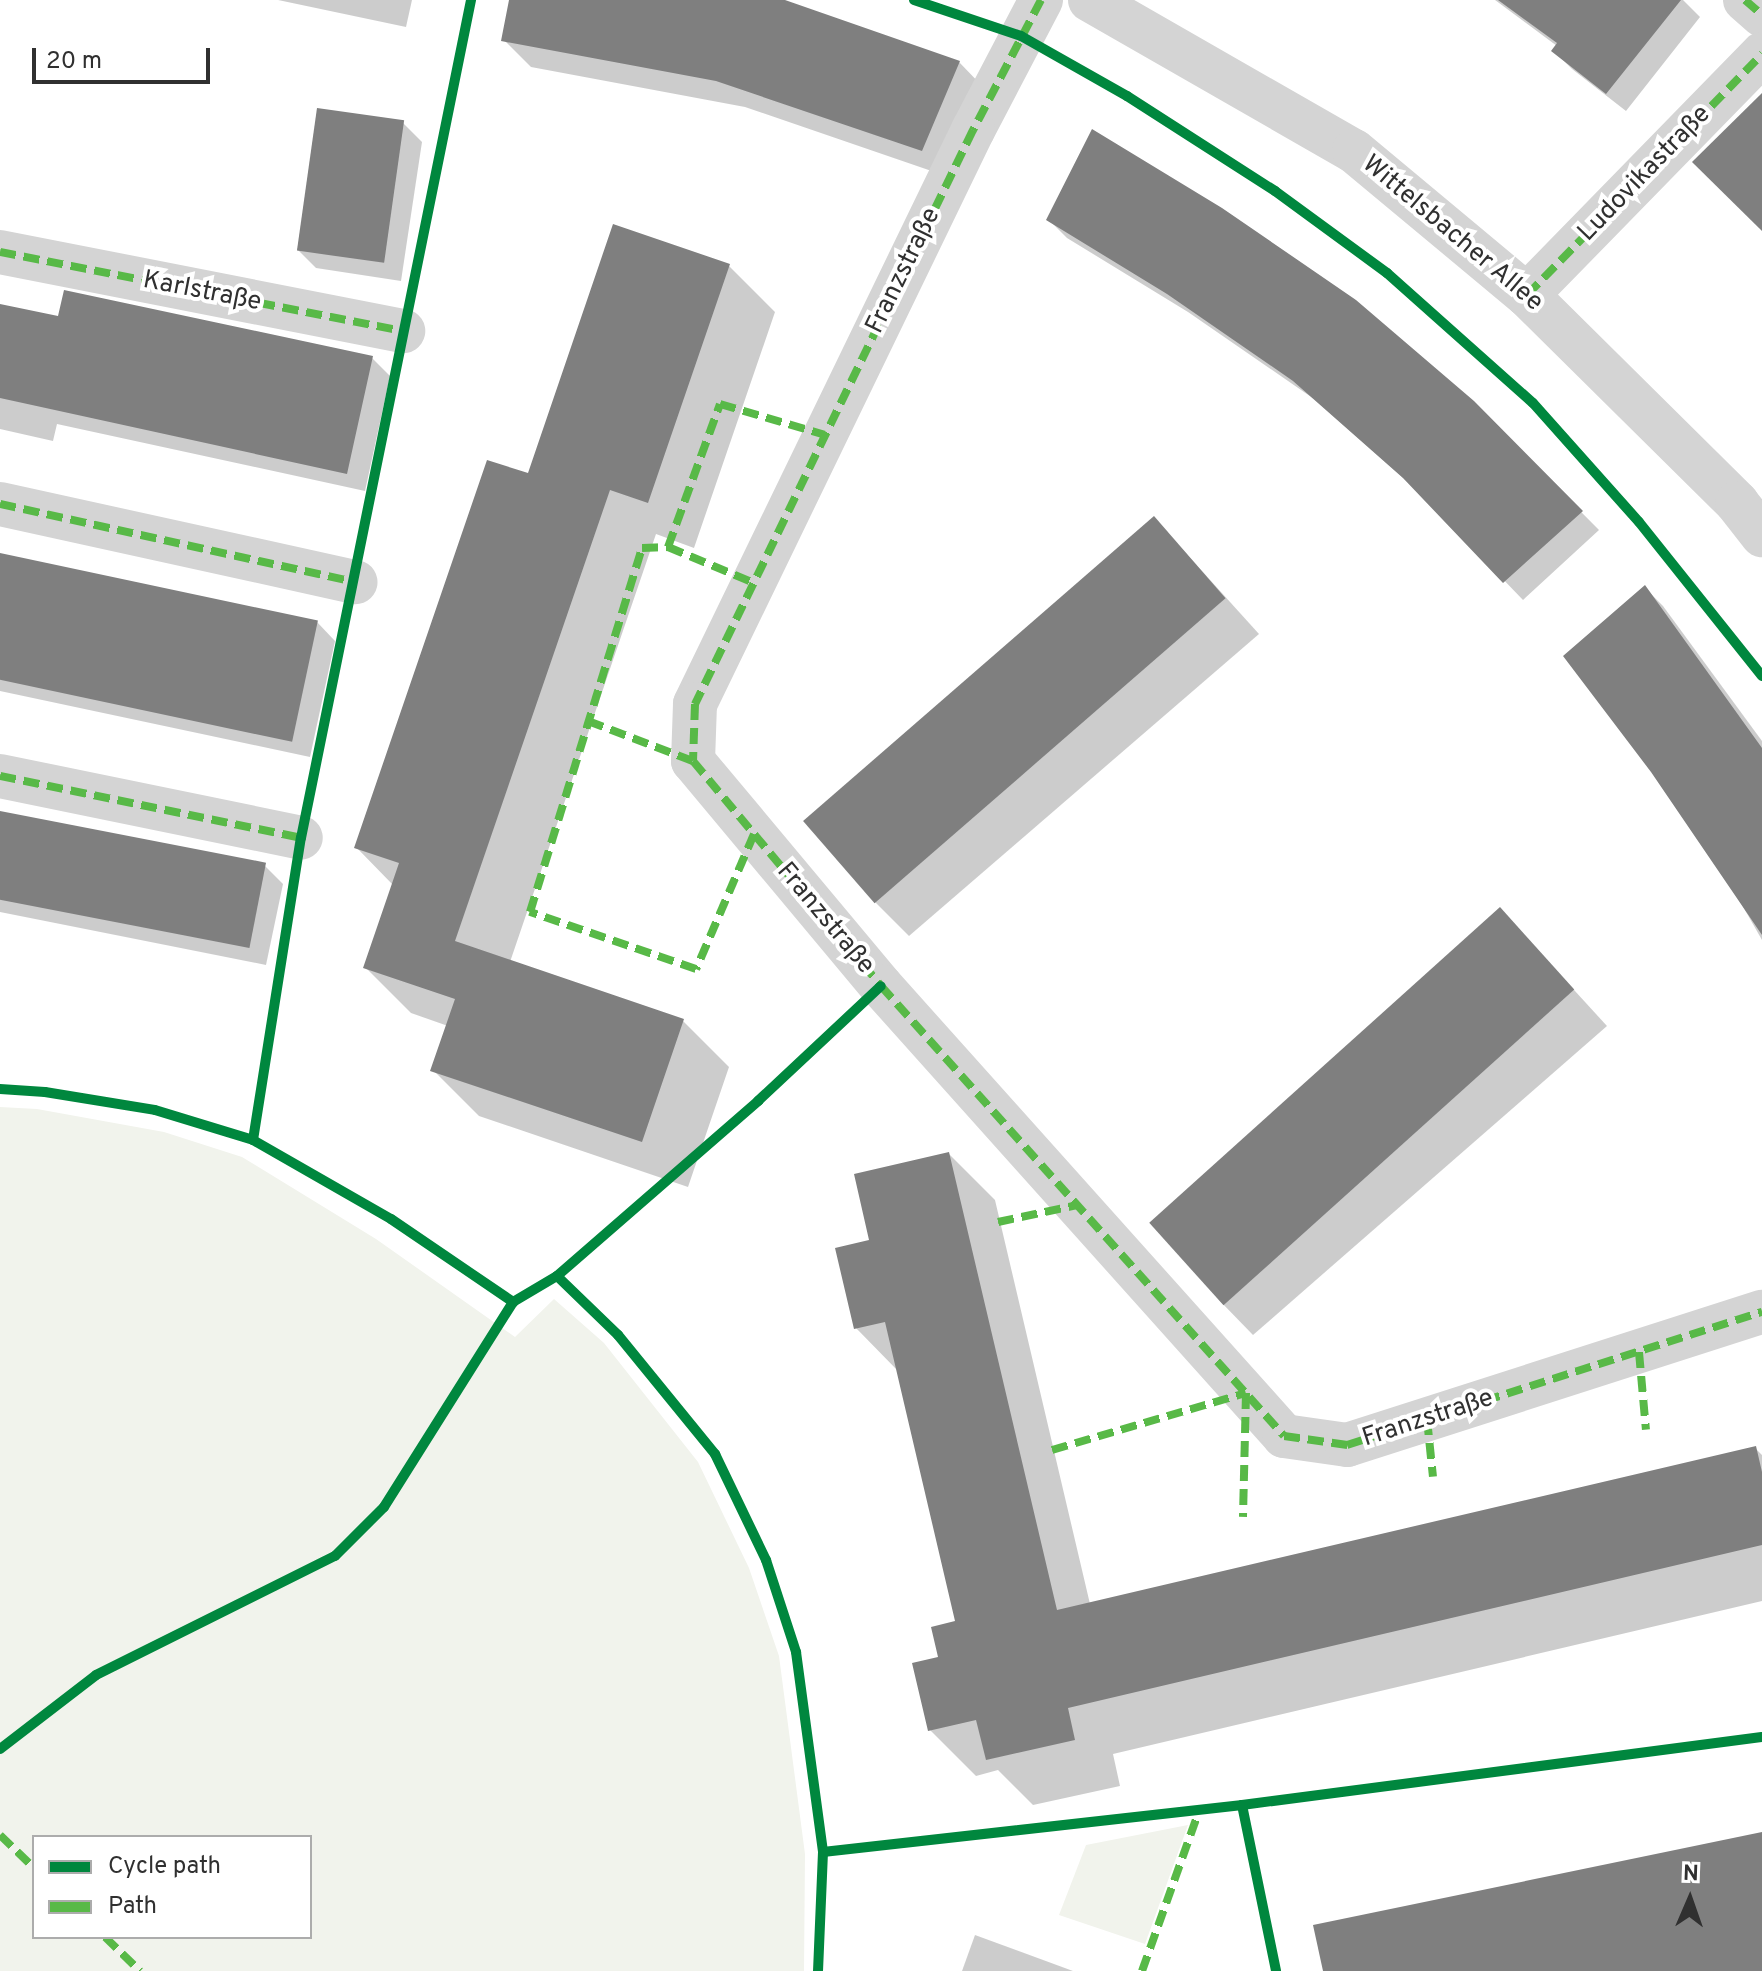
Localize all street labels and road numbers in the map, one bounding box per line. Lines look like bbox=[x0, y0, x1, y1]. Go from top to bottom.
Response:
street label: Ludovikastraße bbox=[1572, 99, 1718, 249]
street label: Wittelsbacher Allee bbox=[1355, 149, 1549, 319]
street label: Franzstraße bbox=[860, 203, 948, 339]
street label: Karlstraße bbox=[140, 265, 264, 319]
street label: Franzstraße bbox=[769, 857, 881, 981]
street label: Franzstraße bbox=[1358, 1383, 1498, 1455]

